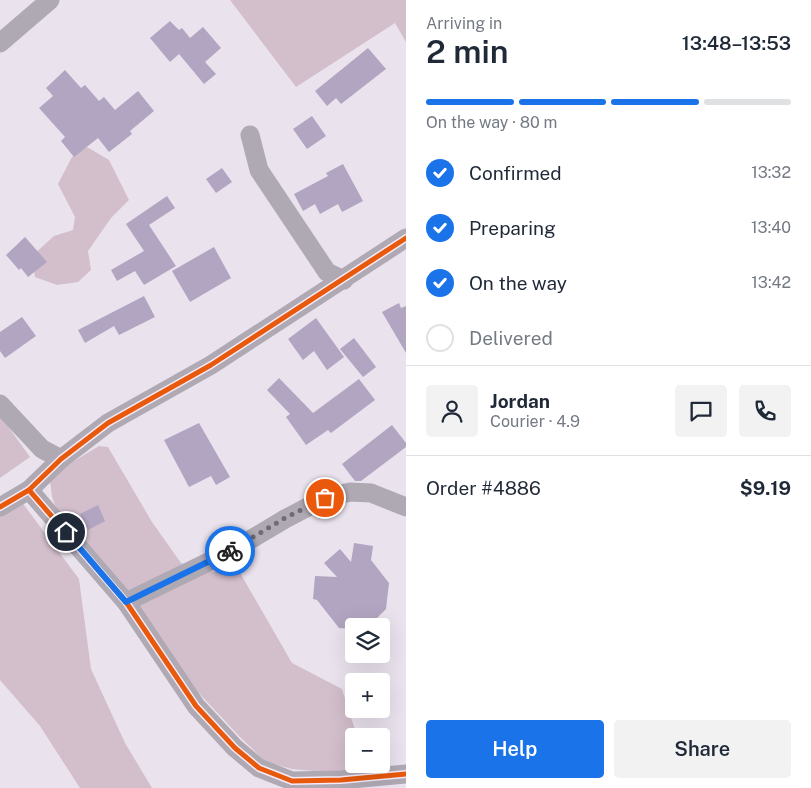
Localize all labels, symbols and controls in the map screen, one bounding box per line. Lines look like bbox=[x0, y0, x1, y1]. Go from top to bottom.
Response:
text: Arriving in bbox=[426, 14, 502, 33]
text: 13:48–13:53 bbox=[682, 32, 791, 54]
text: 2 min bbox=[426, 33, 509, 70]
text: On the way · 80 m bbox=[426, 113, 557, 132]
icon: check bbox=[426, 159, 454, 187]
text: Confirmed bbox=[469, 162, 562, 184]
text: 13:32 bbox=[751, 163, 791, 182]
icon: check bbox=[426, 214, 454, 242]
text: Preparing bbox=[469, 217, 556, 239]
text: 13:40 bbox=[751, 218, 791, 237]
icon: check bbox=[426, 269, 454, 297]
text: On the way bbox=[469, 272, 567, 294]
text: 13:42 bbox=[751, 273, 791, 292]
text: Delivered bbox=[469, 327, 553, 349]
button: person bbox=[426, 385, 478, 437]
button: chat bbox=[675, 385, 727, 437]
button: phone bbox=[739, 385, 791, 437]
text: Jordan bbox=[490, 390, 550, 412]
text: Courier · 4.9 bbox=[490, 412, 580, 431]
pin bbox=[304, 477, 346, 519]
text: Order #4886 bbox=[426, 477, 541, 499]
text: $9.19 bbox=[740, 477, 791, 499]
icon: bag bbox=[311, 484, 339, 512]
pin bbox=[45, 511, 87, 553]
icon: home bbox=[52, 518, 80, 546]
courier bbox=[205, 526, 255, 576]
icon: bike bbox=[216, 537, 244, 565]
map controls bbox=[345, 618, 390, 773]
button: layers bbox=[345, 618, 390, 663]
button: + bbox=[345, 673, 390, 718]
button: Help bbox=[426, 720, 604, 778]
button: Share bbox=[614, 720, 791, 778]
button: − bbox=[345, 728, 390, 773]

